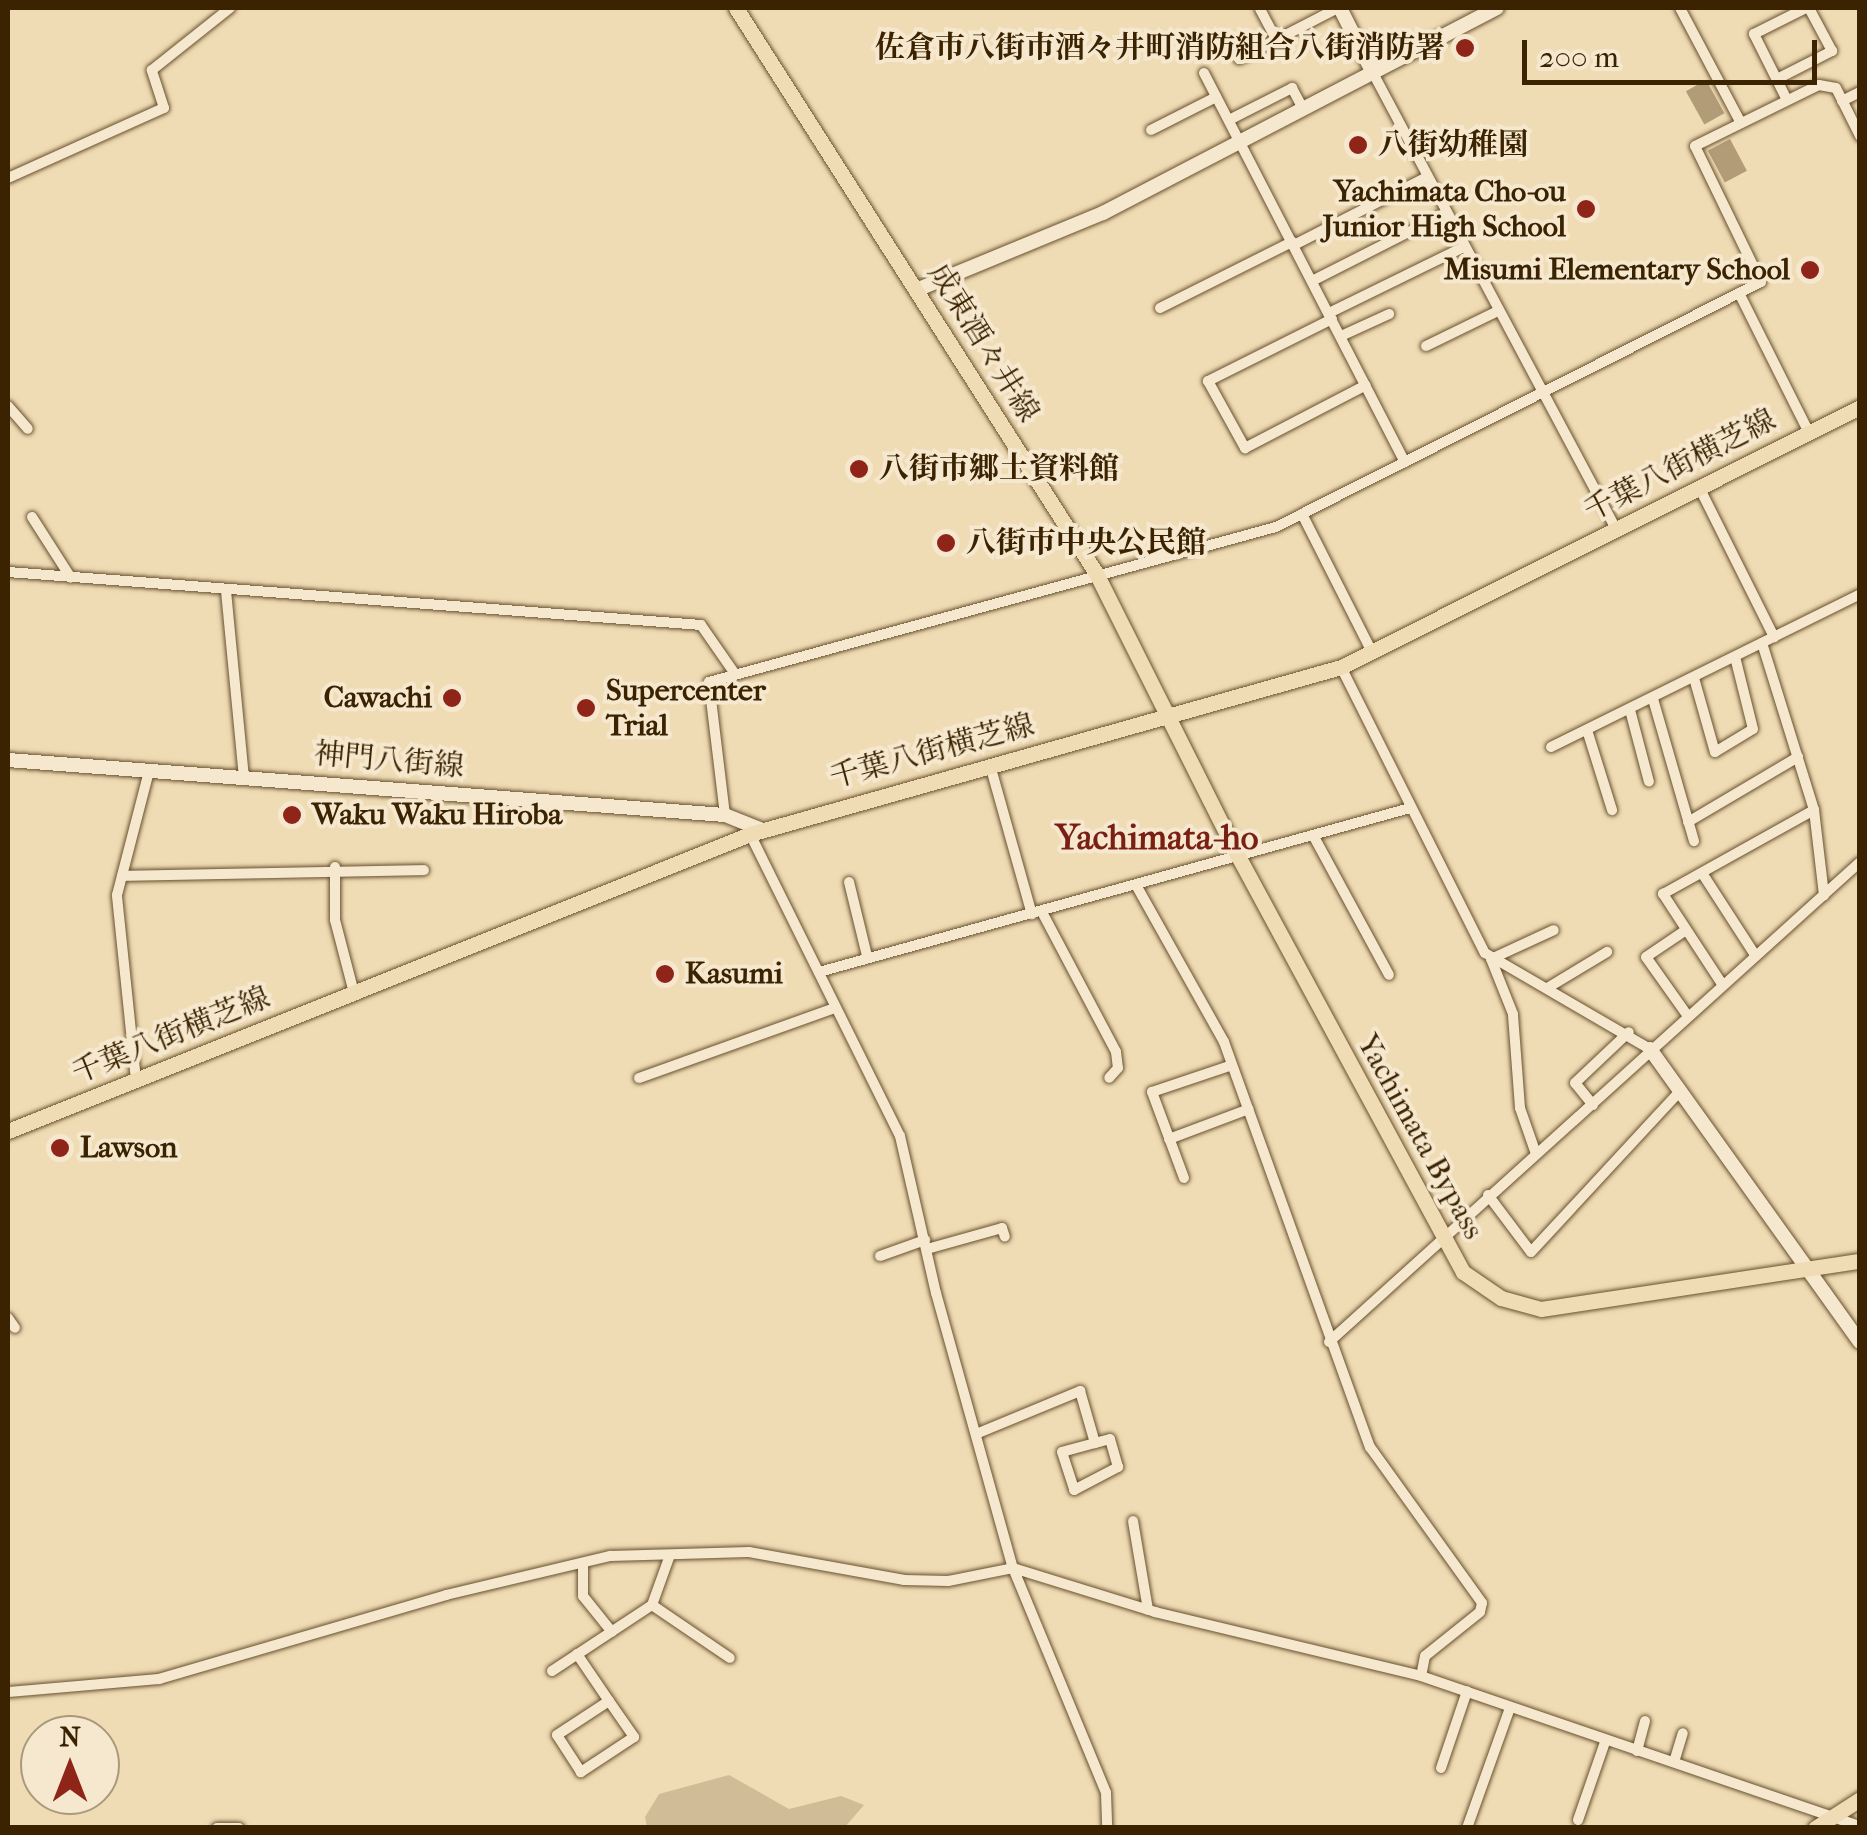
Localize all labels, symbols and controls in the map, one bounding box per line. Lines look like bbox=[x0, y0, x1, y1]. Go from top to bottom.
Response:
scale bar bbox=[1527, 20, 1822, 82]
place label: 佐倉市八街市酒々井町消防組合八街消防署 bbox=[875, 30, 1445, 66]
marker: 佐倉市八街市酒々井町消防組合八街消防署 bbox=[1454, 37, 1476, 59]
text: 200 m bbox=[1539, 40, 1619, 75]
place label: 八街幼稚園 bbox=[1378, 127, 1528, 163]
marker: 八街幼稚園 bbox=[1347, 134, 1369, 156]
place label: Yachimata Cho-ou Junior High School bbox=[1322, 174, 1566, 244]
marker: Yachimata Cho-ou Junior High School bbox=[1575, 198, 1597, 220]
place label: Misumi Elementary School bbox=[1444, 252, 1790, 288]
street label: 成東酒々井線 bbox=[920, 257, 1046, 429]
marker: Misumi Elementary School bbox=[1799, 259, 1821, 281]
street label: 千葉八街横芝線 bbox=[1578, 402, 1782, 530]
place label: 八街市郷土資料館 bbox=[879, 451, 1119, 487]
marker: 八街市郷土資料館 bbox=[848, 458, 870, 480]
place label: 八街市中央公民館 bbox=[966, 525, 1206, 561]
marker: 八街市中央公民館 bbox=[935, 532, 957, 554]
place label: Supercenter Trial bbox=[606, 673, 766, 744]
place label: Cawachi bbox=[324, 680, 432, 716]
marker: Cawachi bbox=[441, 687, 463, 709]
marker: Supercenter Trial bbox=[575, 697, 597, 719]
street label: 千葉八街横芝線 bbox=[826, 707, 1038, 797]
street label: 神門八街線 bbox=[313, 737, 465, 785]
place label: Waku Waku Hiroba bbox=[312, 797, 562, 833]
marker: Waku Waku Hiroba bbox=[281, 804, 303, 826]
district label: Yachimata-ho bbox=[1056, 817, 1258, 859]
place label: Kasumi bbox=[685, 956, 783, 992]
marker: Kasumi bbox=[654, 963, 676, 985]
street label: 千葉八街横芝線 bbox=[67, 980, 275, 1092]
street label: Yachimata Bypass bbox=[1349, 1028, 1491, 1246]
place label: Lawson bbox=[80, 1130, 177, 1166]
marker: Lawson bbox=[49, 1137, 71, 1159]
north arrow bbox=[20, 1715, 120, 1815]
text: N bbox=[59, 1720, 81, 1753]

